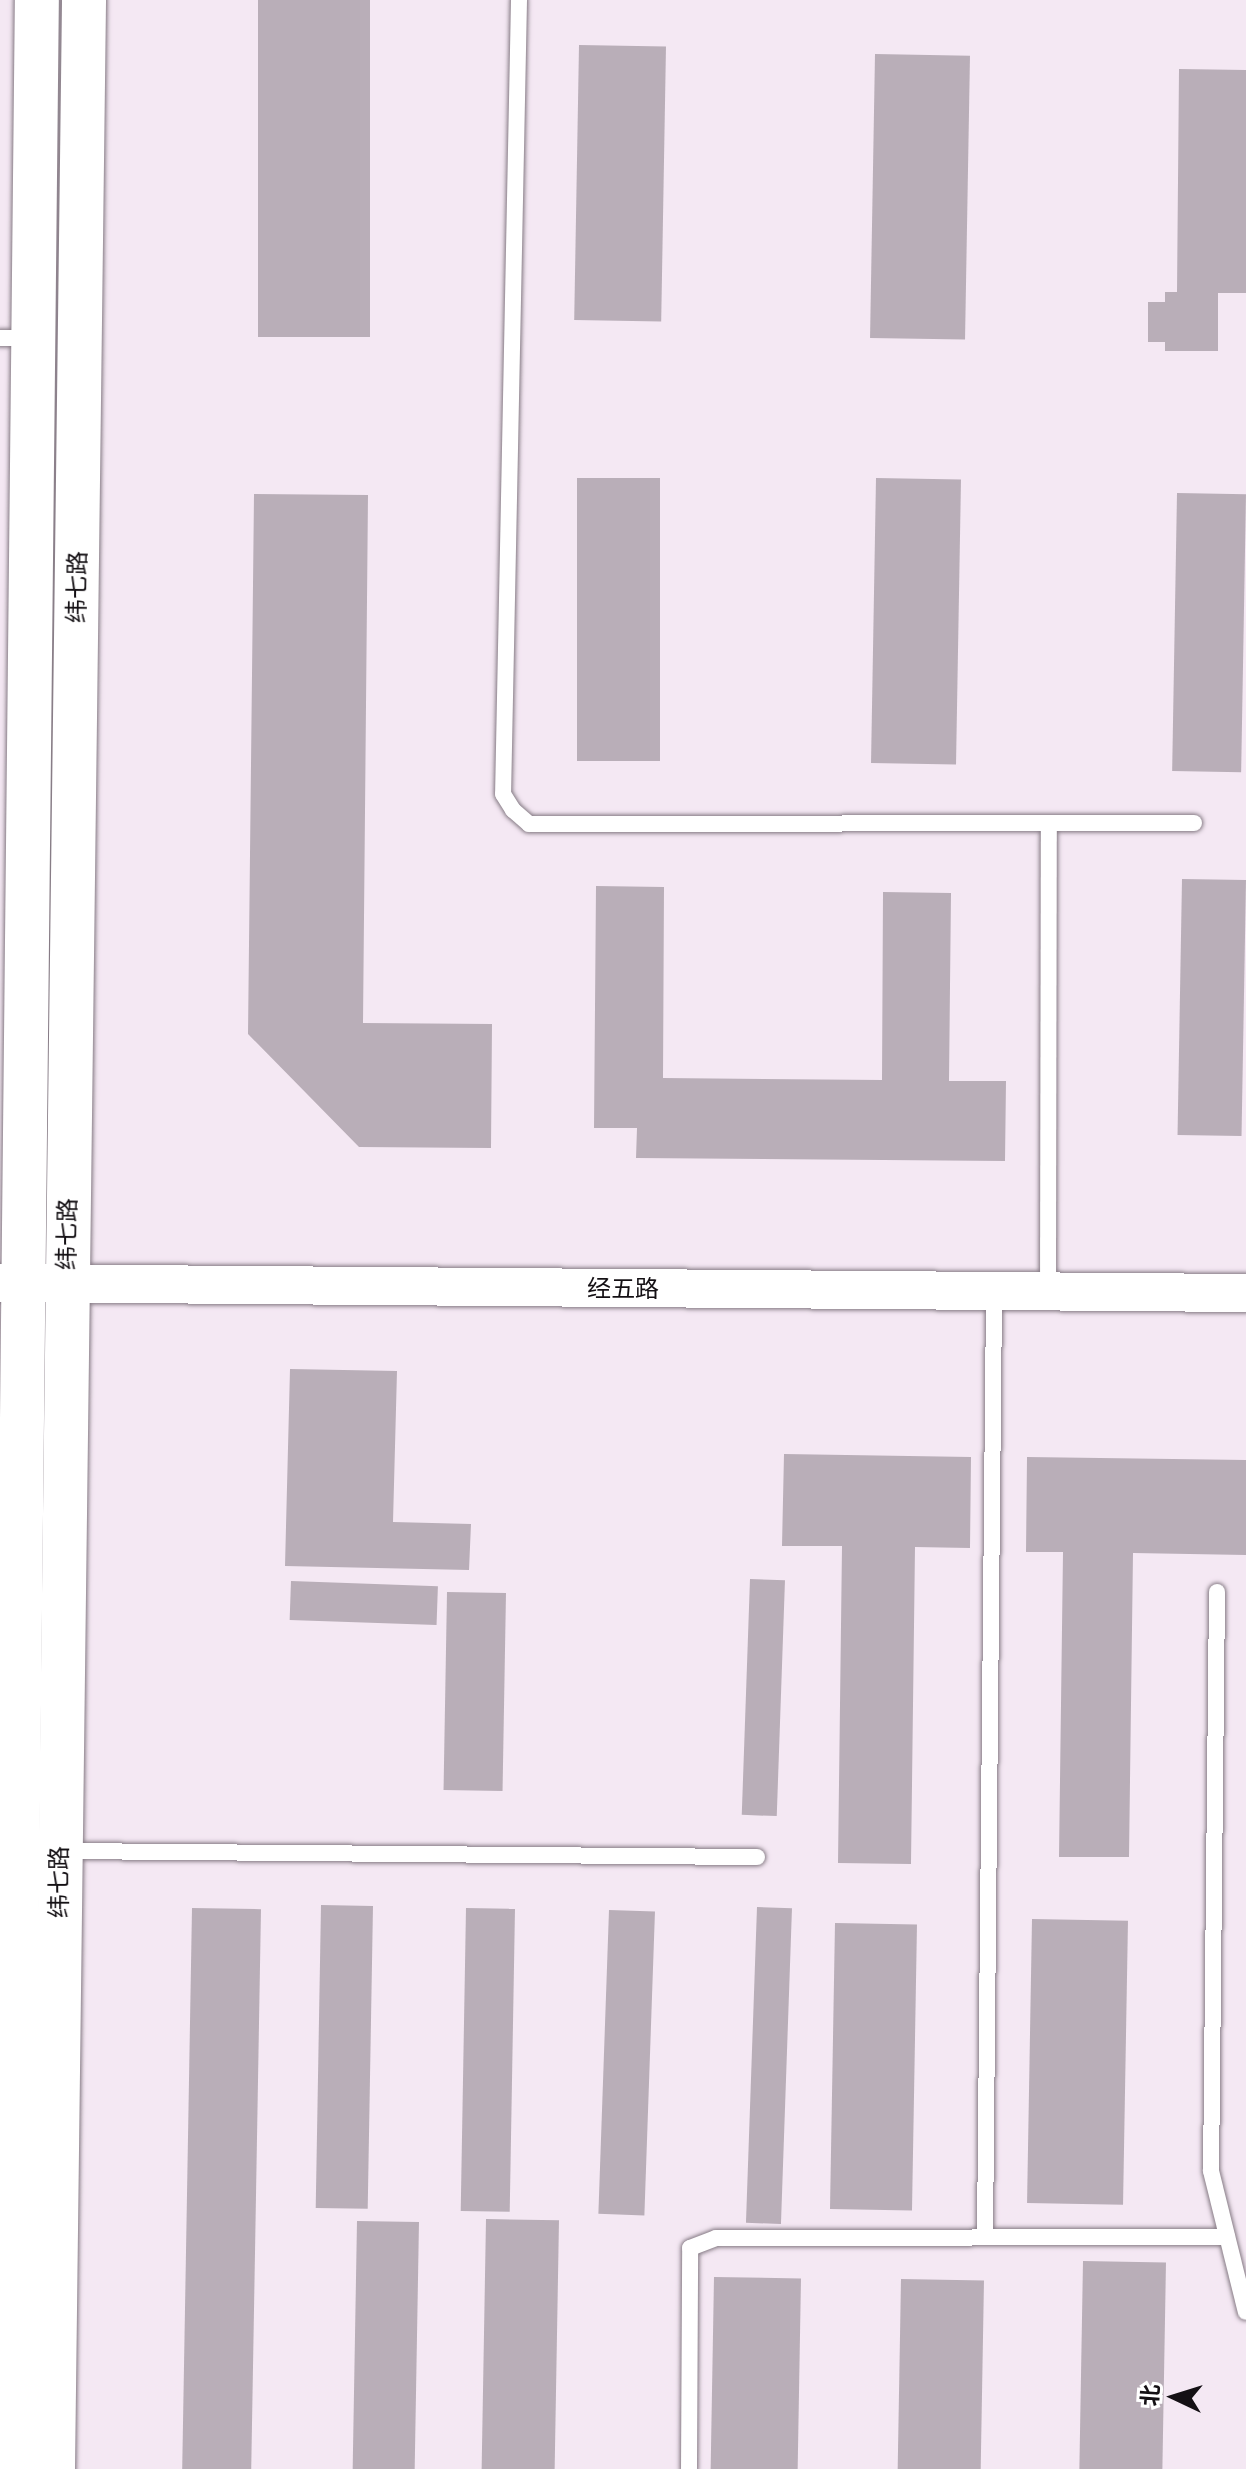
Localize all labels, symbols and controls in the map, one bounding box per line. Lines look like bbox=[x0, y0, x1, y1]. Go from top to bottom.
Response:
street label: 纬七路 bbox=[61, 551, 91, 623]
street label: 纬七路 bbox=[51, 1198, 81, 1270]
street label: 经五路 bbox=[587, 1274, 659, 1302]
street label: 纬七路 bbox=[44, 1846, 72, 1918]
north arrow bbox=[1134, 2357, 1214, 2437]
text: 北 bbox=[1135, 2383, 1164, 2407]

